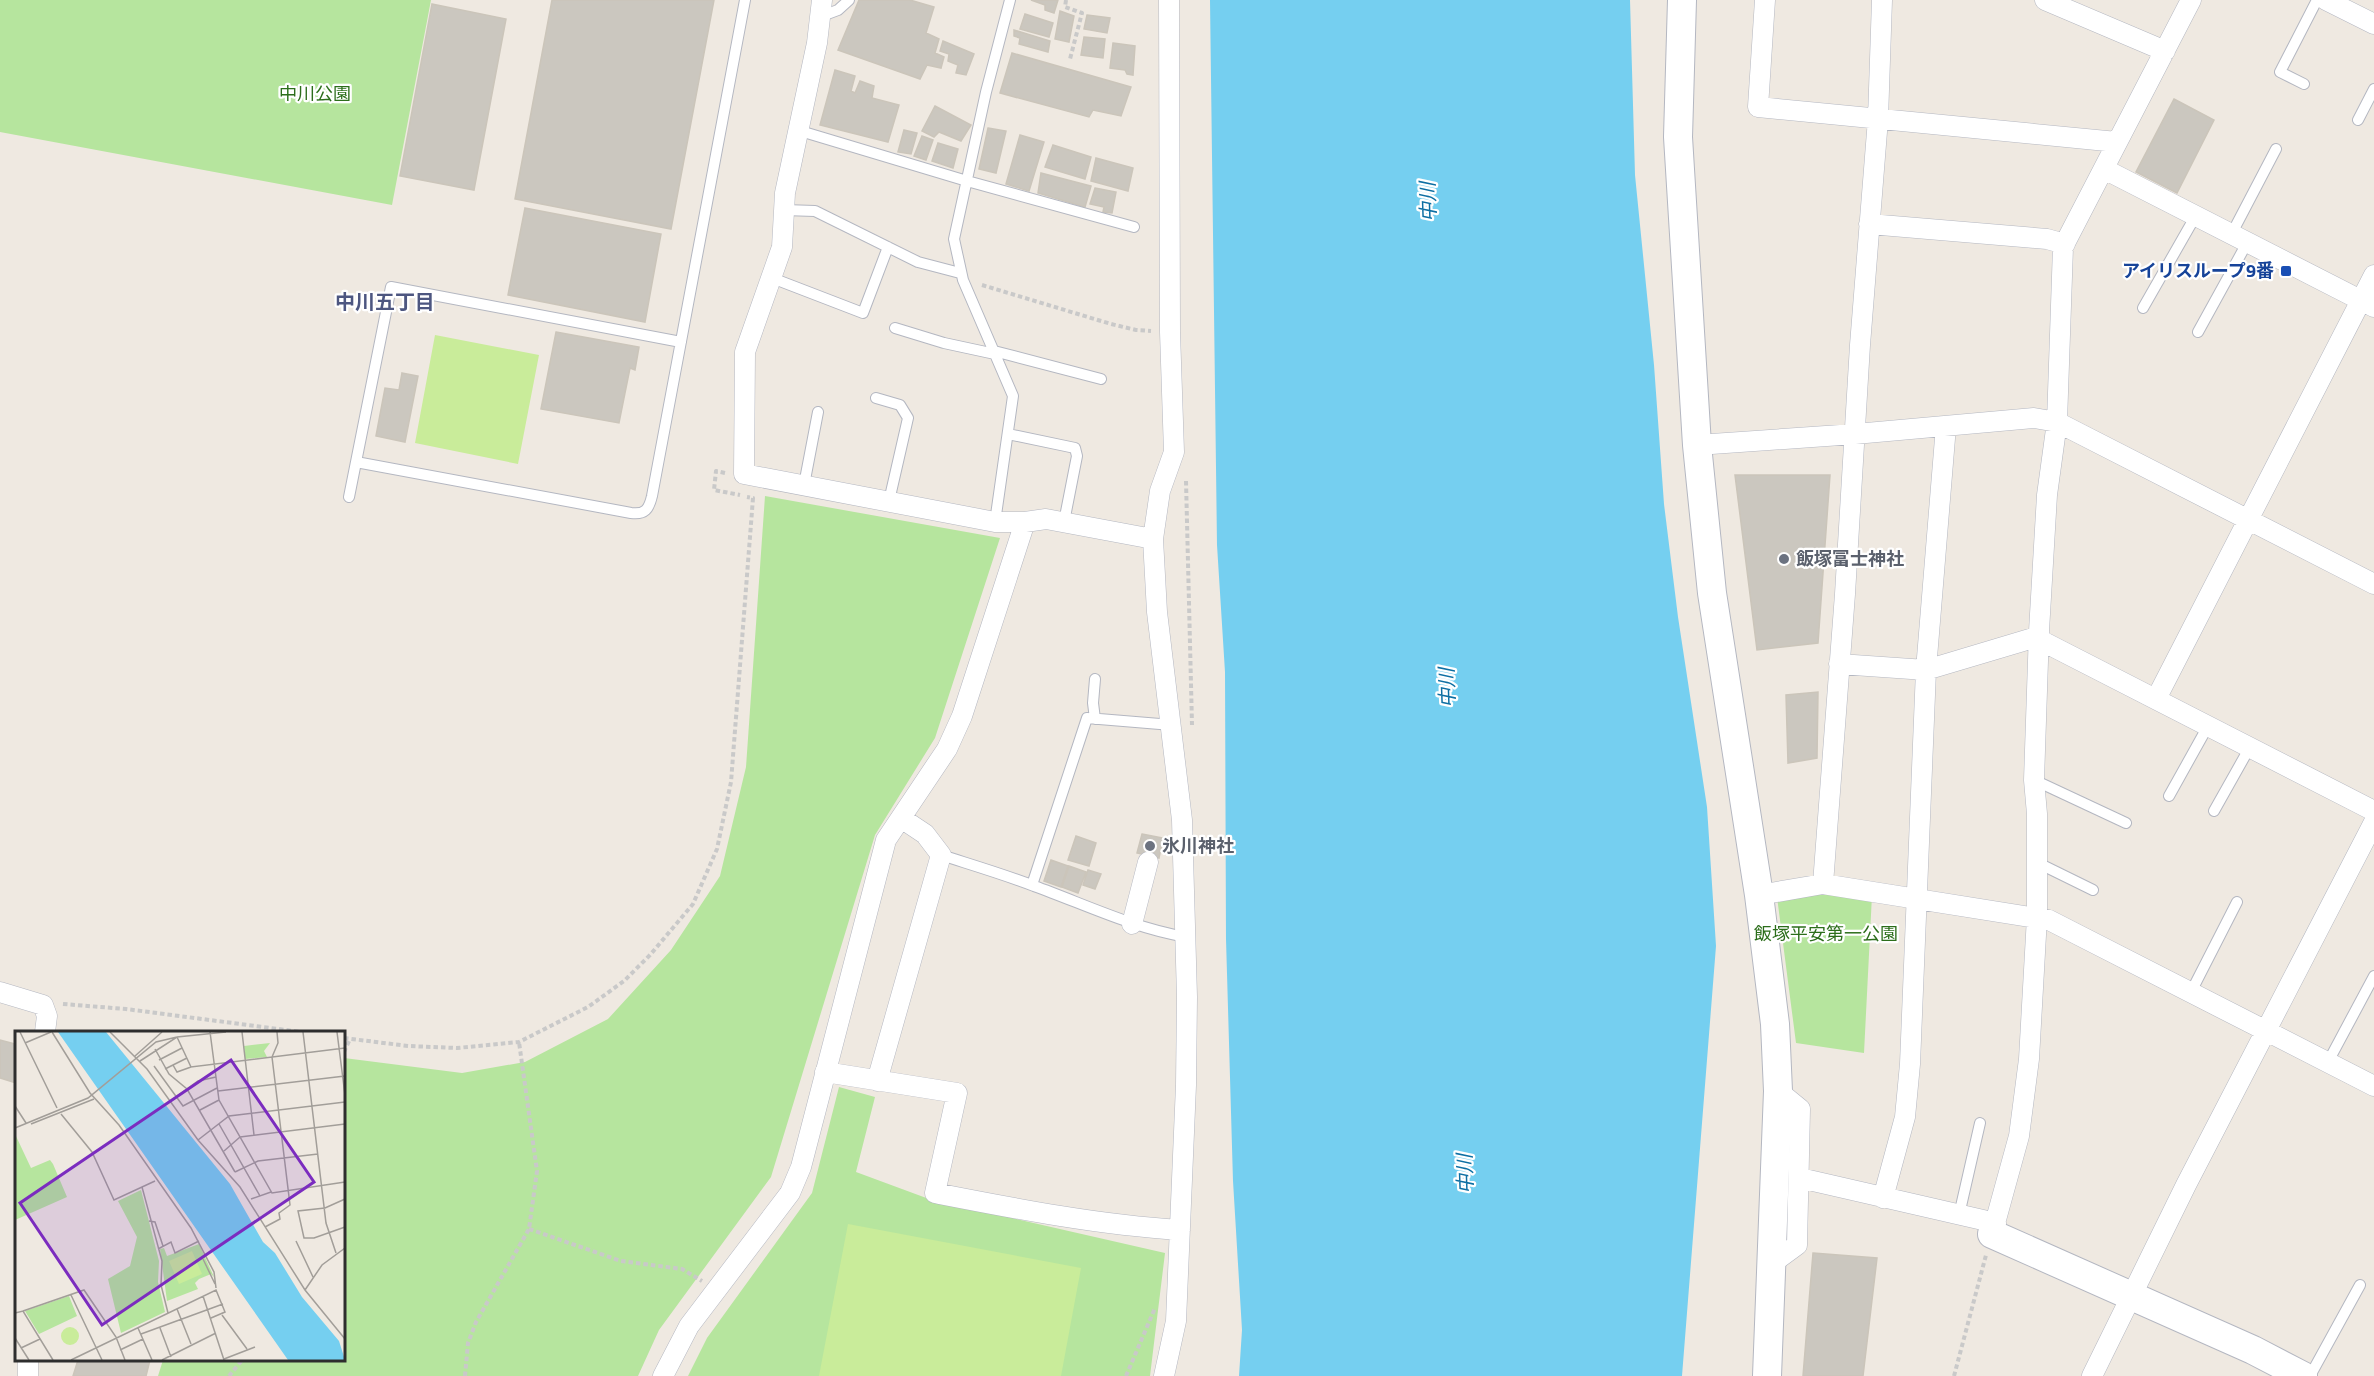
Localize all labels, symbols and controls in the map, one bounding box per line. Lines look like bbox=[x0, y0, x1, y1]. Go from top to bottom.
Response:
park label: 中川公園 bbox=[279, 80, 351, 107]
water label: 中川 bbox=[1411, 179, 1444, 223]
place label: アイリスループ9番 bbox=[2122, 257, 2274, 284]
marker: アイリスループ9番 bbox=[2279, 264, 2293, 278]
district label: 中川五丁目 bbox=[335, 286, 435, 317]
place label: 飯塚冨士神社 bbox=[1796, 545, 1904, 572]
marker: 飯塚冨士神社 bbox=[1777, 552, 1791, 566]
water label: 中川 bbox=[1430, 665, 1463, 709]
place label: 氷川神社 bbox=[1162, 832, 1234, 859]
marker: 氷川神社 bbox=[1143, 839, 1157, 853]
park label: 飯塚平安第一公園 bbox=[1754, 920, 1898, 947]
inset map bbox=[15, 1031, 345, 1361]
water label: 中川 bbox=[1448, 1151, 1481, 1195]

